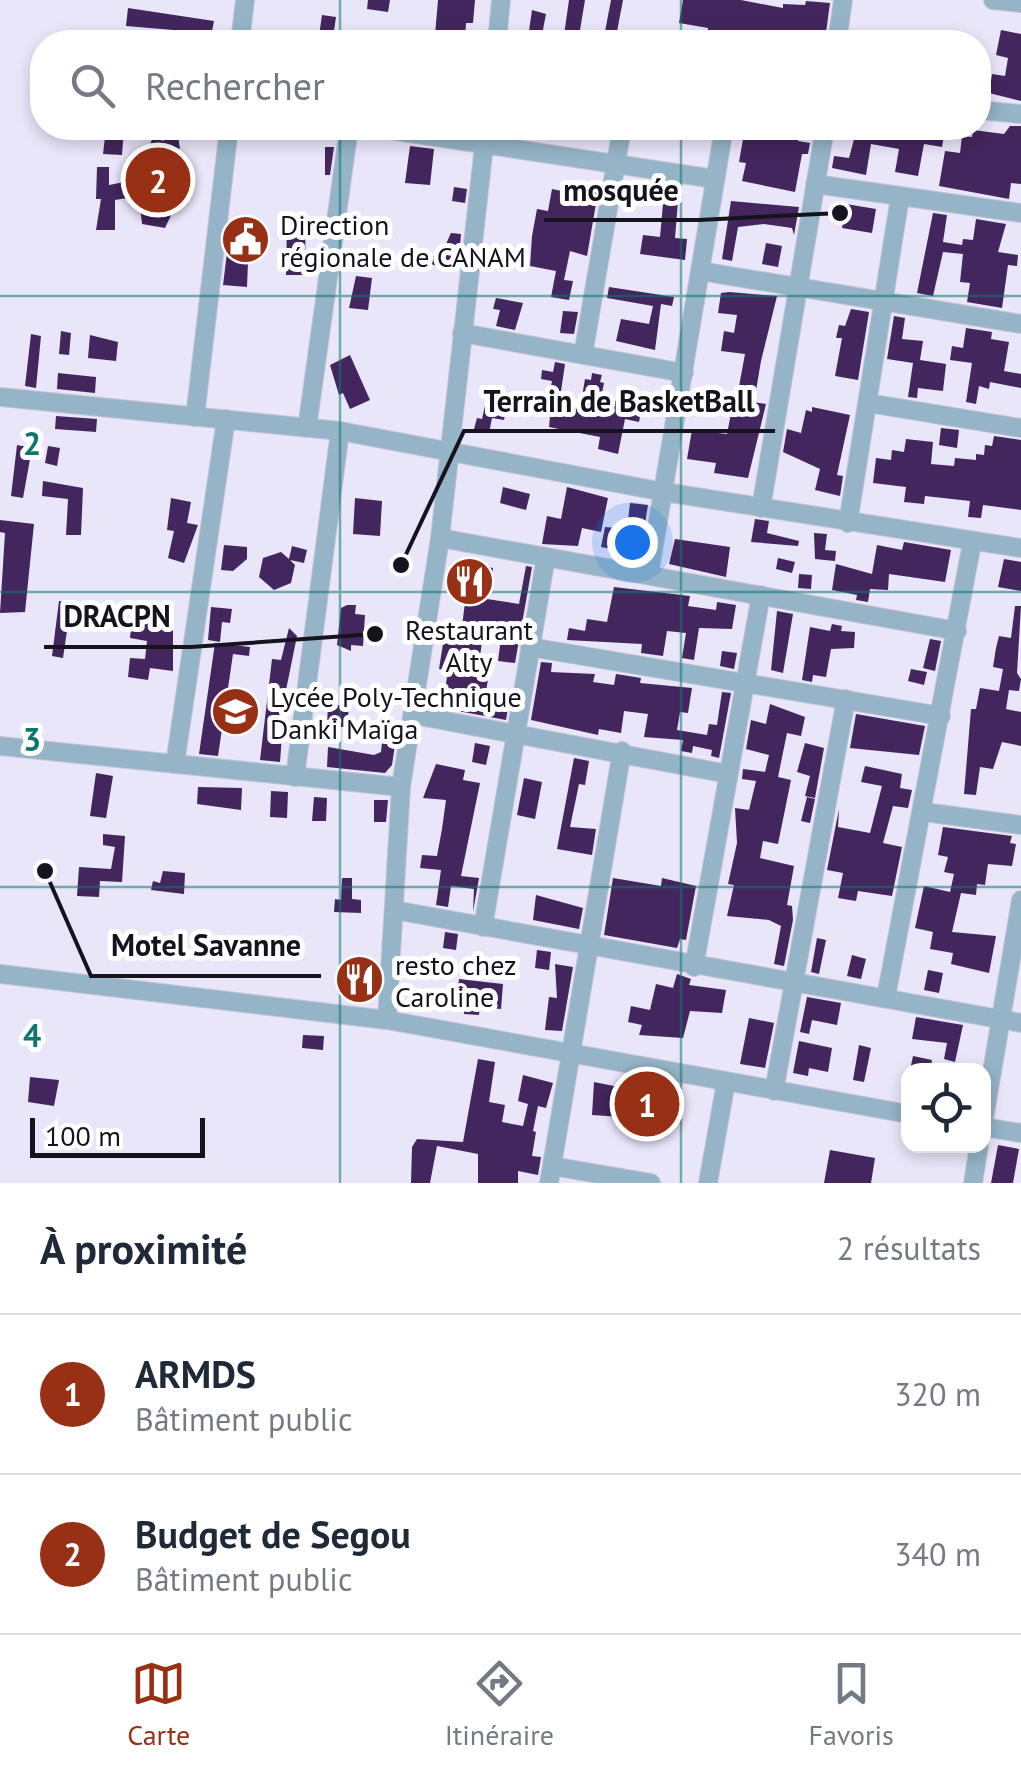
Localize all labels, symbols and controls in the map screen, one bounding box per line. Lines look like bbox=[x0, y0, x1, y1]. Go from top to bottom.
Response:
search box bbox=[30, 30, 991, 140]
icon: search bbox=[65, 58, 120, 113]
text: Rechercher bbox=[145, 61, 325, 110]
pin: 2 bbox=[126, 142, 190, 218]
callout: mosquée bbox=[544, 160, 699, 220]
text: mosquée bbox=[563, 170, 679, 209]
place label: Direction régionale de CANAM bbox=[280, 206, 526, 275]
public building icon: Direction régionale de CANAM bbox=[219, 214, 271, 266]
callout: Terrain de BasketBall bbox=[464, 371, 775, 431]
text: Terrain de BasketBall bbox=[484, 381, 755, 420]
text: 2 bbox=[23, 422, 41, 464]
your location bbox=[607, 517, 658, 568]
restaurant icon: Restaurant Alty bbox=[443, 555, 495, 607]
callout: DRACPN bbox=[44, 587, 191, 647]
text: DRACPN bbox=[63, 596, 171, 635]
place label: Restaurant Alty bbox=[405, 611, 534, 680]
place label: Lycée Poly-Technique Danki Maïga bbox=[270, 678, 522, 747]
school or university icon: Lycée Poly-Technique Danki Maïga bbox=[209, 686, 261, 738]
text: 3 bbox=[23, 718, 41, 760]
callout: Motel Savanne bbox=[91, 916, 321, 976]
text: Motel Savanne bbox=[111, 925, 301, 964]
place label: resto chez Caroline bbox=[395, 946, 517, 1015]
restaurant icon: resto chez Caroline bbox=[334, 954, 386, 1006]
text: 4 bbox=[23, 1014, 41, 1056]
map controls bbox=[901, 1063, 991, 1153]
button: locate bbox=[901, 1063, 991, 1153]
pin: 1 bbox=[614, 1066, 680, 1142]
scale bar bbox=[30, 1113, 205, 1158]
text: 100 m bbox=[45, 1117, 121, 1154]
text: À proximité bbox=[40, 1221, 247, 1276]
text: 2 résultats bbox=[837, 1227, 981, 1269]
text: ARMDS bbox=[135, 1349, 256, 1398]
text: 1 bbox=[63, 1373, 82, 1415]
text: 320 m bbox=[894, 1373, 981, 1415]
text: Bâtiment public bbox=[135, 1398, 352, 1440]
text: Budget de Segou bbox=[135, 1509, 411, 1558]
text: 2 bbox=[63, 1533, 82, 1575]
text: 340 m bbox=[894, 1533, 981, 1575]
text: Bâtiment public bbox=[135, 1558, 352, 1600]
tab: Carte bbox=[127, 1656, 190, 1753]
tab: Itinéraire bbox=[445, 1656, 554, 1753]
tab: Favoris bbox=[808, 1656, 894, 1753]

